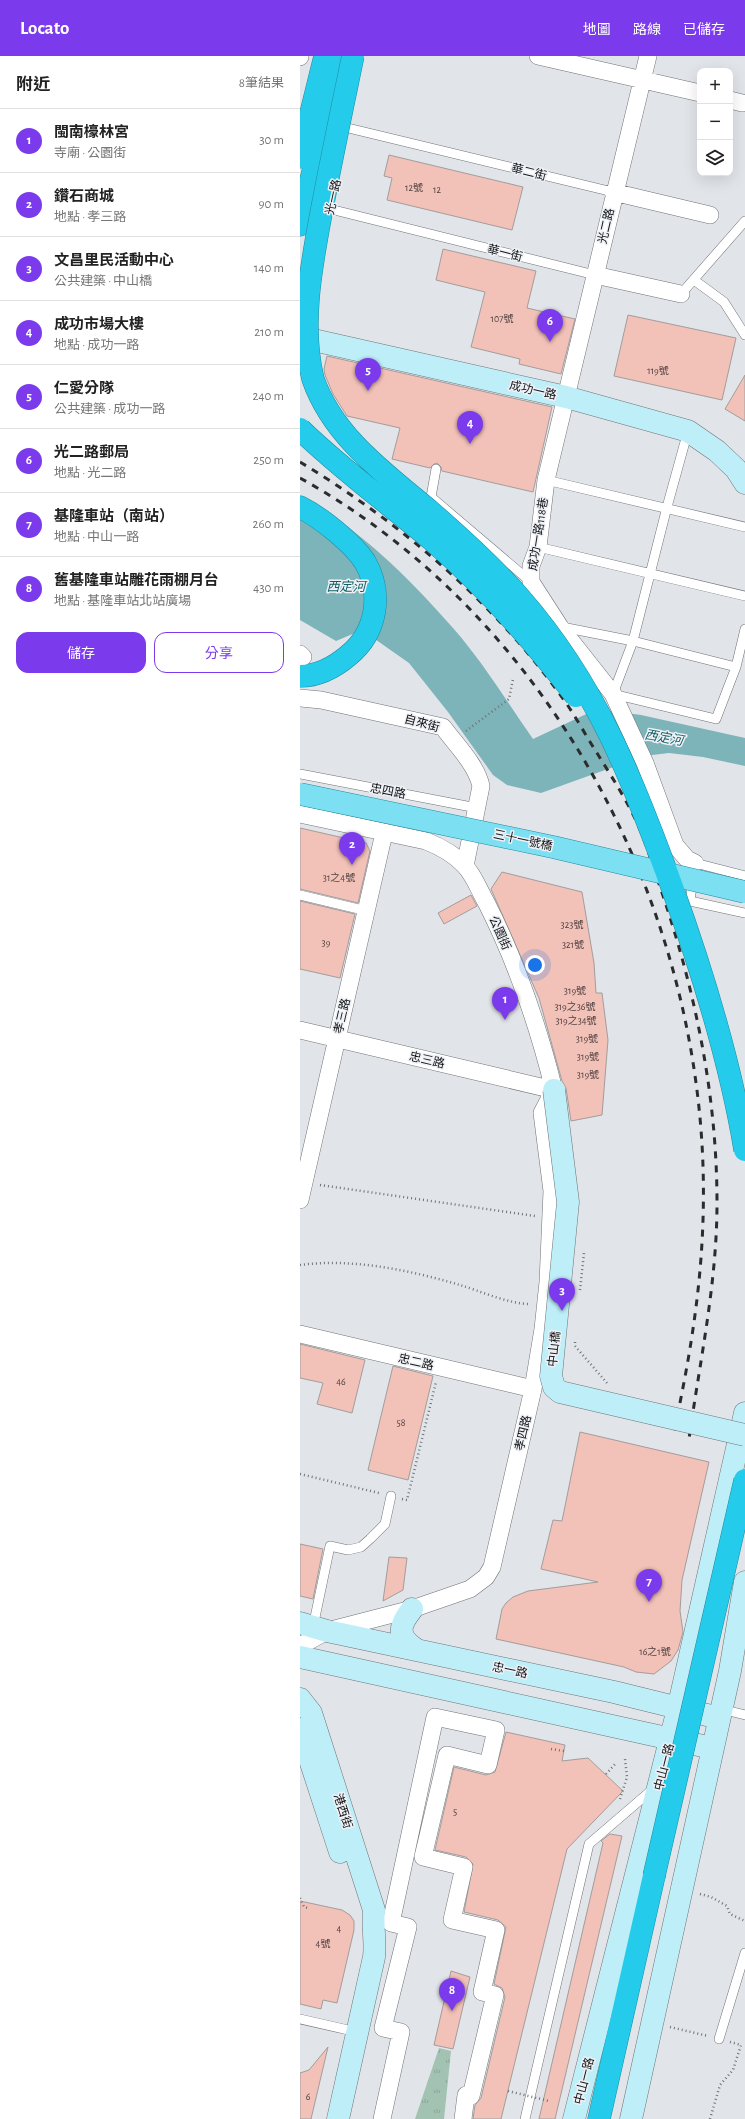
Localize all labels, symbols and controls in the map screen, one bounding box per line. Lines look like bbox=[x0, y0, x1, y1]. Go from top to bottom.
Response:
text: Locato bbox=[20, 19, 69, 38]
text: 地圖 bbox=[583, 23, 611, 37]
text: 路線 bbox=[633, 23, 661, 37]
text: 已儲存 bbox=[683, 23, 725, 37]
map controls bbox=[697, 68, 733, 176]
button: + bbox=[697, 68, 733, 104]
text: 附近 bbox=[16, 76, 50, 93]
text: 8筆結果 bbox=[239, 77, 284, 90]
button: − bbox=[697, 104, 733, 140]
text: 閩南檺林宮 bbox=[54, 125, 129, 140]
text: 1 bbox=[27, 134, 31, 147]
text: 30 m bbox=[259, 134, 284, 147]
button: layers bbox=[697, 140, 733, 176]
text: 寺廟 · 公園街 bbox=[54, 147, 126, 160]
street label: 華二街 bbox=[510, 161, 548, 182]
street label: 光一路 bbox=[322, 178, 343, 216]
house number: 12號 bbox=[405, 183, 423, 193]
house number: 12 bbox=[433, 185, 441, 195]
text: 鑽石商城 bbox=[54, 189, 114, 204]
text: 2 bbox=[26, 198, 32, 211]
text: 90 m bbox=[258, 198, 284, 211]
street label: 光二路 bbox=[595, 207, 616, 245]
text: 地點 · 孝三路 bbox=[54, 211, 126, 224]
street label: 華一街 bbox=[486, 242, 524, 263]
text: 文昌里民活動中心 bbox=[54, 253, 174, 268]
text: 3 bbox=[26, 262, 32, 275]
text: 140 m bbox=[254, 262, 284, 275]
text: 公共建築 · 中山橋 bbox=[54, 275, 152, 288]
pin: 6 bbox=[537, 309, 563, 342]
house number: 107號 bbox=[491, 314, 513, 324]
text: 成功市場大樓 bbox=[54, 317, 144, 332]
text: 4 bbox=[26, 326, 32, 339]
text: 210 m bbox=[254, 326, 284, 339]
text: 地點 · 成功一路 bbox=[54, 339, 139, 352]
pin: 5 bbox=[355, 358, 381, 391]
house number: 119號 bbox=[647, 366, 669, 376]
street label: 成功一路 bbox=[508, 378, 558, 401]
text: 仁愛分隊 bbox=[54, 381, 114, 396]
text: 5 bbox=[26, 390, 32, 403]
text: 240 m bbox=[252, 390, 284, 403]
text: 公共建築 · 成功一路 bbox=[54, 403, 165, 416]
pin: 4 bbox=[457, 411, 483, 444]
text: 光二路郵局 bbox=[54, 445, 129, 460]
text: 6 bbox=[26, 454, 32, 467]
text: 250 m bbox=[253, 454, 284, 467]
text: 地點 · 光二路 bbox=[54, 467, 126, 480]
street label: 成功一路118巷 bbox=[525, 496, 550, 571]
text: 基隆車站（南站） bbox=[54, 509, 174, 524]
text: 7 bbox=[26, 518, 32, 531]
text: 260 m bbox=[253, 518, 284, 531]
text: 地點 · 中山一路 bbox=[54, 531, 139, 544]
text: 舊基隆車站雕花雨棚月台 bbox=[54, 573, 219, 588]
water label: 西定河 bbox=[326, 580, 368, 594]
text: 8 bbox=[26, 582, 32, 595]
text: 430 m bbox=[253, 582, 284, 595]
text: 地點 · 基隆車站北站廣場 bbox=[54, 595, 191, 608]
button: 儲存 bbox=[16, 632, 146, 673]
button: 分享 bbox=[154, 632, 284, 673]
street label: 自來街 bbox=[403, 712, 441, 733]
water label: 西定河 bbox=[643, 728, 687, 749]
street label: 忠四路 bbox=[369, 781, 407, 800]
street label: 三十一號橋 bbox=[492, 827, 554, 852]
pin: 2 bbox=[339, 832, 365, 865]
house number: 31之4號 bbox=[323, 872, 355, 883]
street label: 公園街 bbox=[487, 914, 514, 952]
house number: 323號 bbox=[561, 920, 583, 930]
house number: 39 bbox=[322, 938, 331, 948]
house number: 321號 bbox=[562, 940, 584, 950]
your location bbox=[525, 955, 545, 975]
house number: 319號 bbox=[564, 986, 586, 996]
pin: 1 bbox=[492, 987, 518, 1020]
street label: 孝三路 bbox=[331, 997, 352, 1035]
house number: 319之36號 bbox=[554, 1001, 596, 1012]
house number: 319之34號 bbox=[555, 1015, 597, 1026]
house number: 319號 bbox=[576, 1034, 598, 1044]
street label: 忠三路 bbox=[408, 1049, 446, 1070]
house number: 319號 bbox=[577, 1052, 599, 1062]
house number: 319號 bbox=[577, 1070, 599, 1080]
pin: 3 bbox=[549, 1278, 575, 1311]
street label: 中山橋 bbox=[545, 1330, 562, 1368]
street label: 忠二路 bbox=[397, 1351, 435, 1372]
house number: 46 bbox=[336, 1377, 346, 1387]
street label: 孝四路 bbox=[512, 1414, 533, 1452]
house number: 58 bbox=[397, 1418, 406, 1428]
pin: 7 bbox=[636, 1569, 662, 1602]
house number: 16之1號 bbox=[639, 1646, 671, 1657]
street label: 忠一路 bbox=[491, 1659, 529, 1680]
street label: 中山一路 bbox=[651, 1742, 676, 1792]
street label: 港西街 bbox=[332, 1792, 355, 1830]
house number: 5 bbox=[453, 1807, 457, 1817]
house number: 4 bbox=[337, 1924, 342, 1934]
house number: 4號 bbox=[316, 1939, 330, 1949]
pin: 8 bbox=[439, 1978, 465, 2011]
street label: 中山一路 bbox=[571, 2056, 596, 2106]
house number: 6 bbox=[306, 2092, 311, 2102]

